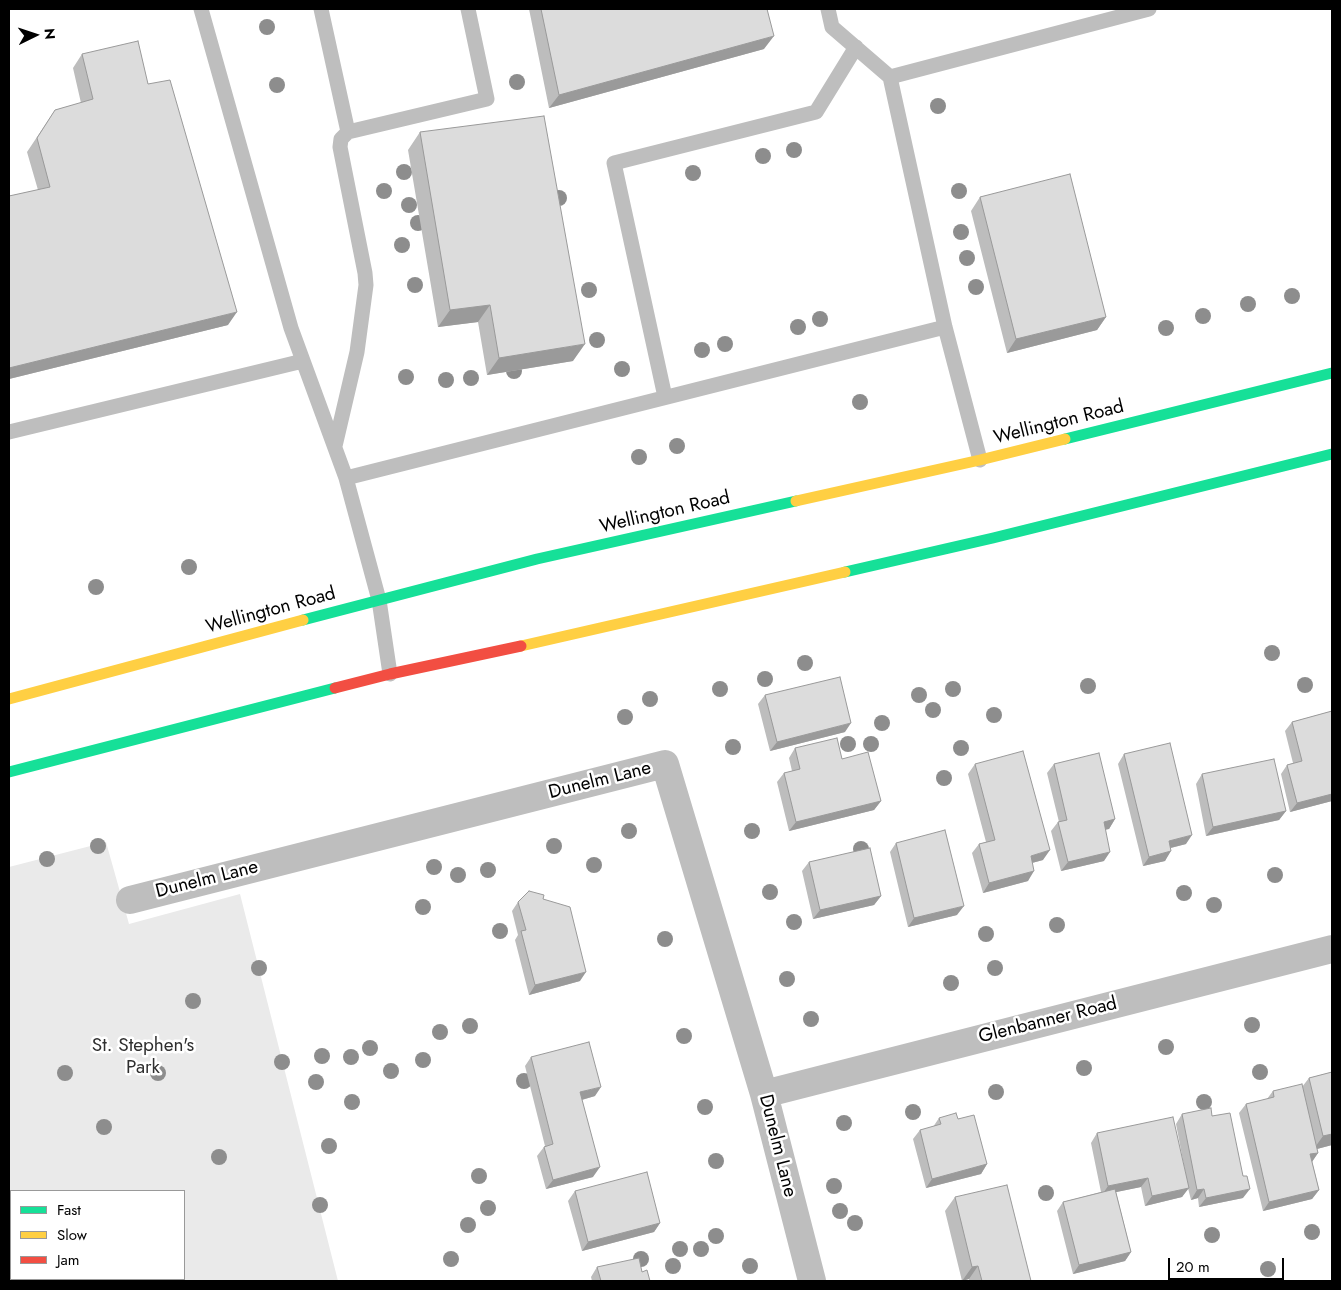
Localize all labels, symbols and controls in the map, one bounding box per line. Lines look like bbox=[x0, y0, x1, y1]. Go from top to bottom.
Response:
north arrow bbox=[10, 10, 60, 60]
text: N bbox=[40, 28, 60, 40]
street label: Wellington Road bbox=[992, 396, 1126, 450]
street label: Wellington Road bbox=[598, 487, 732, 539]
street label: Wellington Road bbox=[204, 583, 338, 639]
street label: Dunelm Lane bbox=[546, 757, 654, 805]
street label: Dunelm Lane bbox=[153, 856, 261, 904]
street label: Glenbanner Road bbox=[976, 993, 1120, 1049]
park label: St. Stephen's Park bbox=[92, 1035, 194, 1079]
street label: Dunelm Lane bbox=[753, 1092, 801, 1200]
legend bbox=[10, 1190, 185, 1280]
text: Fast bbox=[57, 1199, 81, 1221]
text: Slow bbox=[57, 1224, 87, 1246]
scale bar bbox=[1171, 1248, 1287, 1280]
text: Jam bbox=[57, 1249, 80, 1271]
text: 20 m bbox=[1176, 1256, 1210, 1278]

